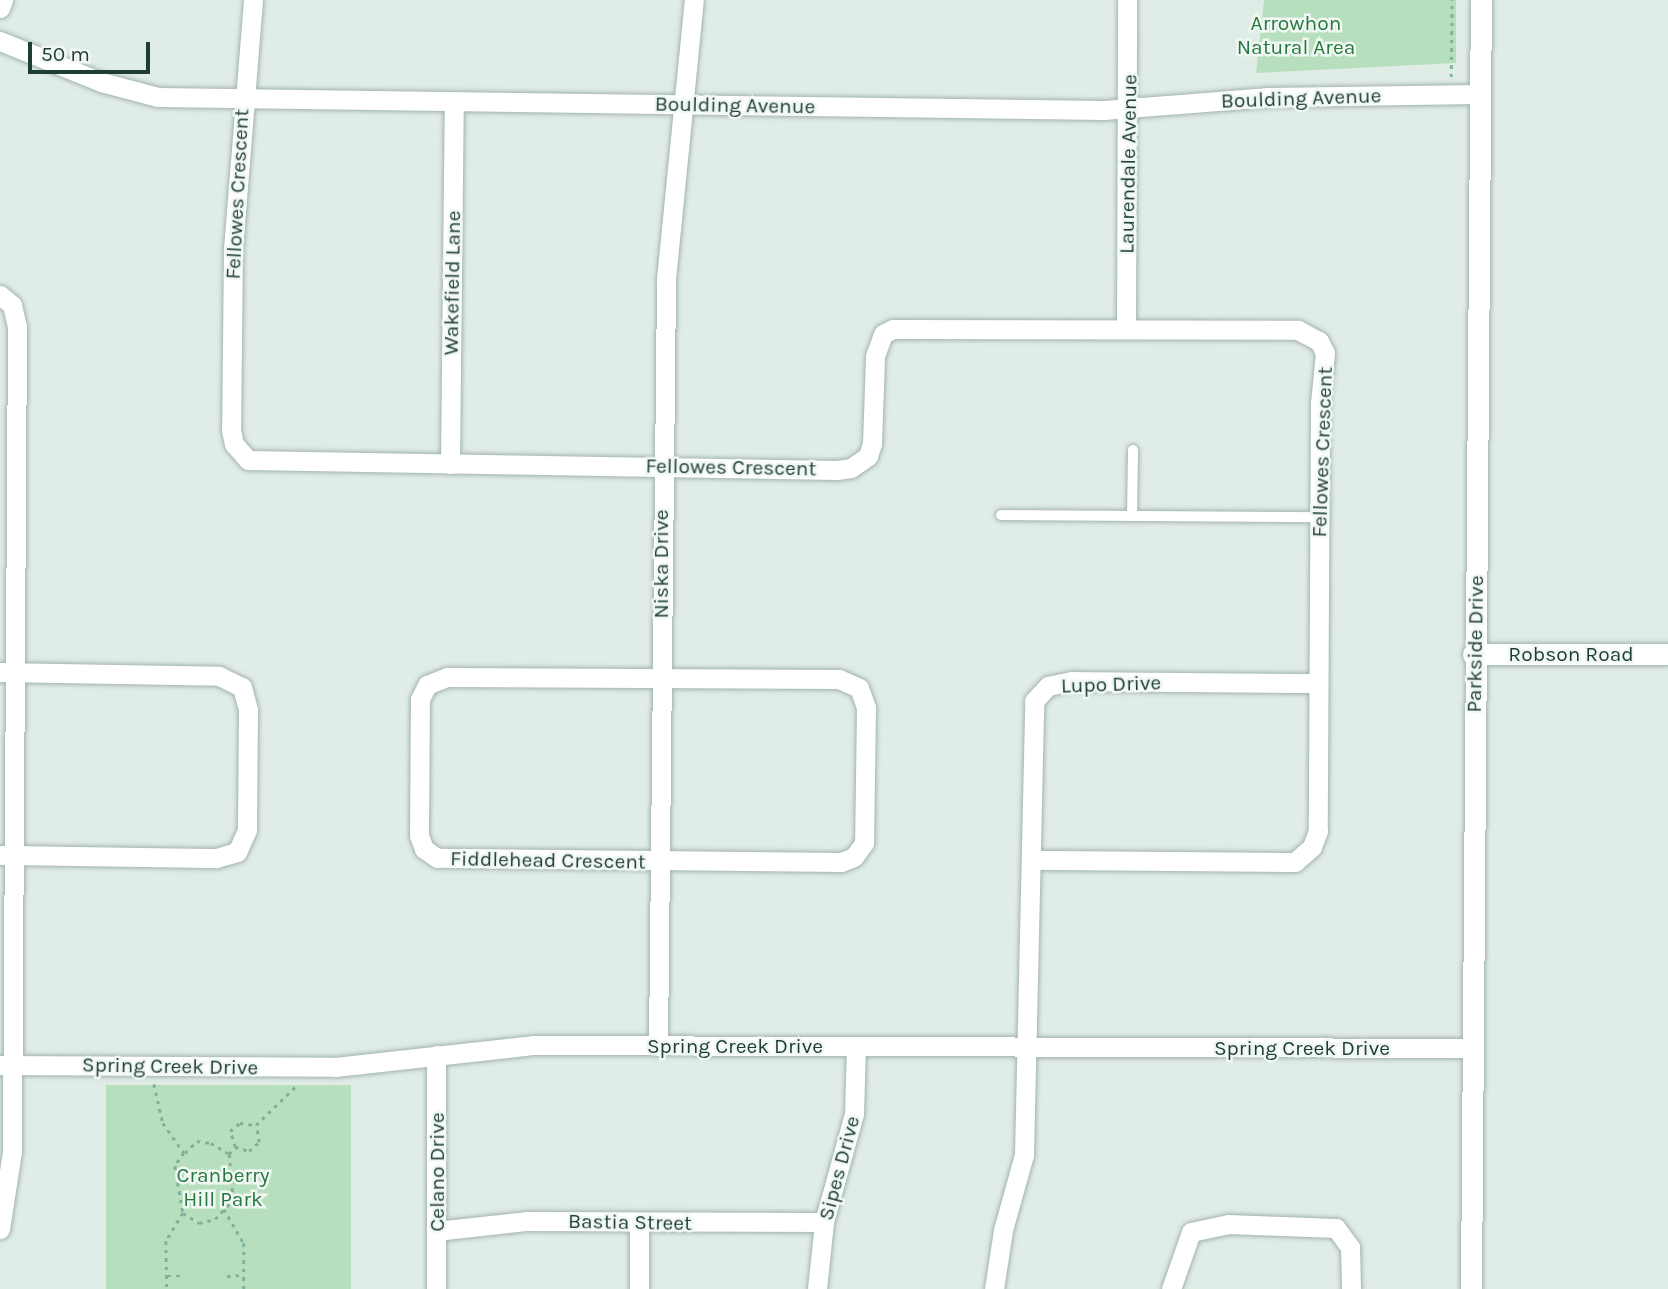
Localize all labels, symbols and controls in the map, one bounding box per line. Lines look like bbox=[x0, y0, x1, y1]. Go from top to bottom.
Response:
park label: Arrowhon Natural Area bbox=[1237, 10, 1355, 60]
scale bar bbox=[32, 28, 154, 72]
text: 50 m bbox=[41, 42, 90, 66]
street label: Laurendale Avenue bbox=[1114, 74, 1142, 254]
street label: Boulding Avenue bbox=[1220, 83, 1382, 113]
street label: Boulding Avenue bbox=[655, 91, 815, 119]
street label: Fellowes Crescent bbox=[220, 108, 254, 280]
street label: Wakefield Lane bbox=[438, 210, 466, 356]
street label: Fellowes Crescent bbox=[1306, 366, 1338, 538]
street label: Fellowes Crescent bbox=[645, 453, 817, 481]
street label: Niska Drive bbox=[648, 509, 674, 619]
street label: Parkside Drive bbox=[1461, 575, 1489, 713]
street label: Robson Road bbox=[1508, 641, 1634, 667]
street label: Lupo Drive bbox=[1060, 670, 1162, 698]
street label: Fiddlehead Crescent bbox=[450, 846, 646, 874]
street label: Spring Creek Drive bbox=[647, 1033, 823, 1059]
street label: Spring Creek Drive bbox=[1214, 1035, 1390, 1061]
street label: Spring Creek Drive bbox=[82, 1052, 258, 1080]
street label: Celano Drive bbox=[424, 1112, 450, 1232]
street label: Sipes Drive bbox=[813, 1113, 865, 1223]
park label: Cranberry Hill Park bbox=[177, 1162, 269, 1212]
street label: Bastia Street bbox=[568, 1208, 692, 1236]

